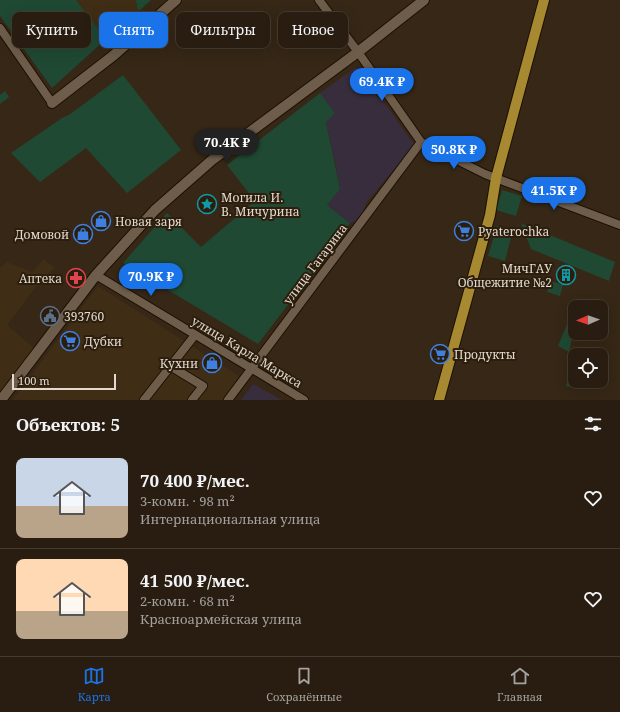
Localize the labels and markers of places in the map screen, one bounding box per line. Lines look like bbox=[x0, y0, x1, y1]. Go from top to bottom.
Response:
pin: 69.4K ₽ bbox=[345, 68, 419, 102]
pin: 70.4K ₽ bbox=[190, 129, 264, 163]
pin: 50.8K ₽ bbox=[417, 136, 491, 170]
pin: 41.5K ₽ bbox=[517, 177, 591, 211]
place label: Могила И. В. Мичурина bbox=[221, 189, 300, 220]
place icon: Могила И. В. Мичурина bbox=[196, 193, 218, 215]
shop icon: Новая заря bbox=[90, 210, 112, 232]
place label: Новая заря bbox=[115, 213, 182, 230]
supermarket icon: Pyaterochka bbox=[453, 220, 475, 242]
shop icon: Домовой bbox=[72, 223, 94, 245]
place label: Pyaterochka bbox=[478, 223, 550, 240]
place label: Домовой bbox=[15, 226, 69, 243]
place label: МичГАУ Общежитие №2 bbox=[458, 260, 552, 291]
pin: 70.9K ₽ bbox=[114, 263, 188, 297]
building icon: МичГАУ Общежитие №2 bbox=[555, 264, 577, 286]
pharmacy icon: Аптека bbox=[65, 267, 87, 289]
place label: Аптека bbox=[19, 270, 62, 287]
public building icon: 393760 bbox=[39, 305, 61, 327]
place label: 393760 bbox=[64, 308, 105, 325]
supermarket icon: Дубки bbox=[59, 330, 81, 352]
place label: Дубки bbox=[84, 333, 122, 350]
supermarket icon: Продукты bbox=[429, 343, 451, 365]
place label: Продукты bbox=[454, 346, 516, 363]
shop icon: Кухни bbox=[201, 352, 223, 374]
place label: Кухни bbox=[160, 355, 198, 372]

